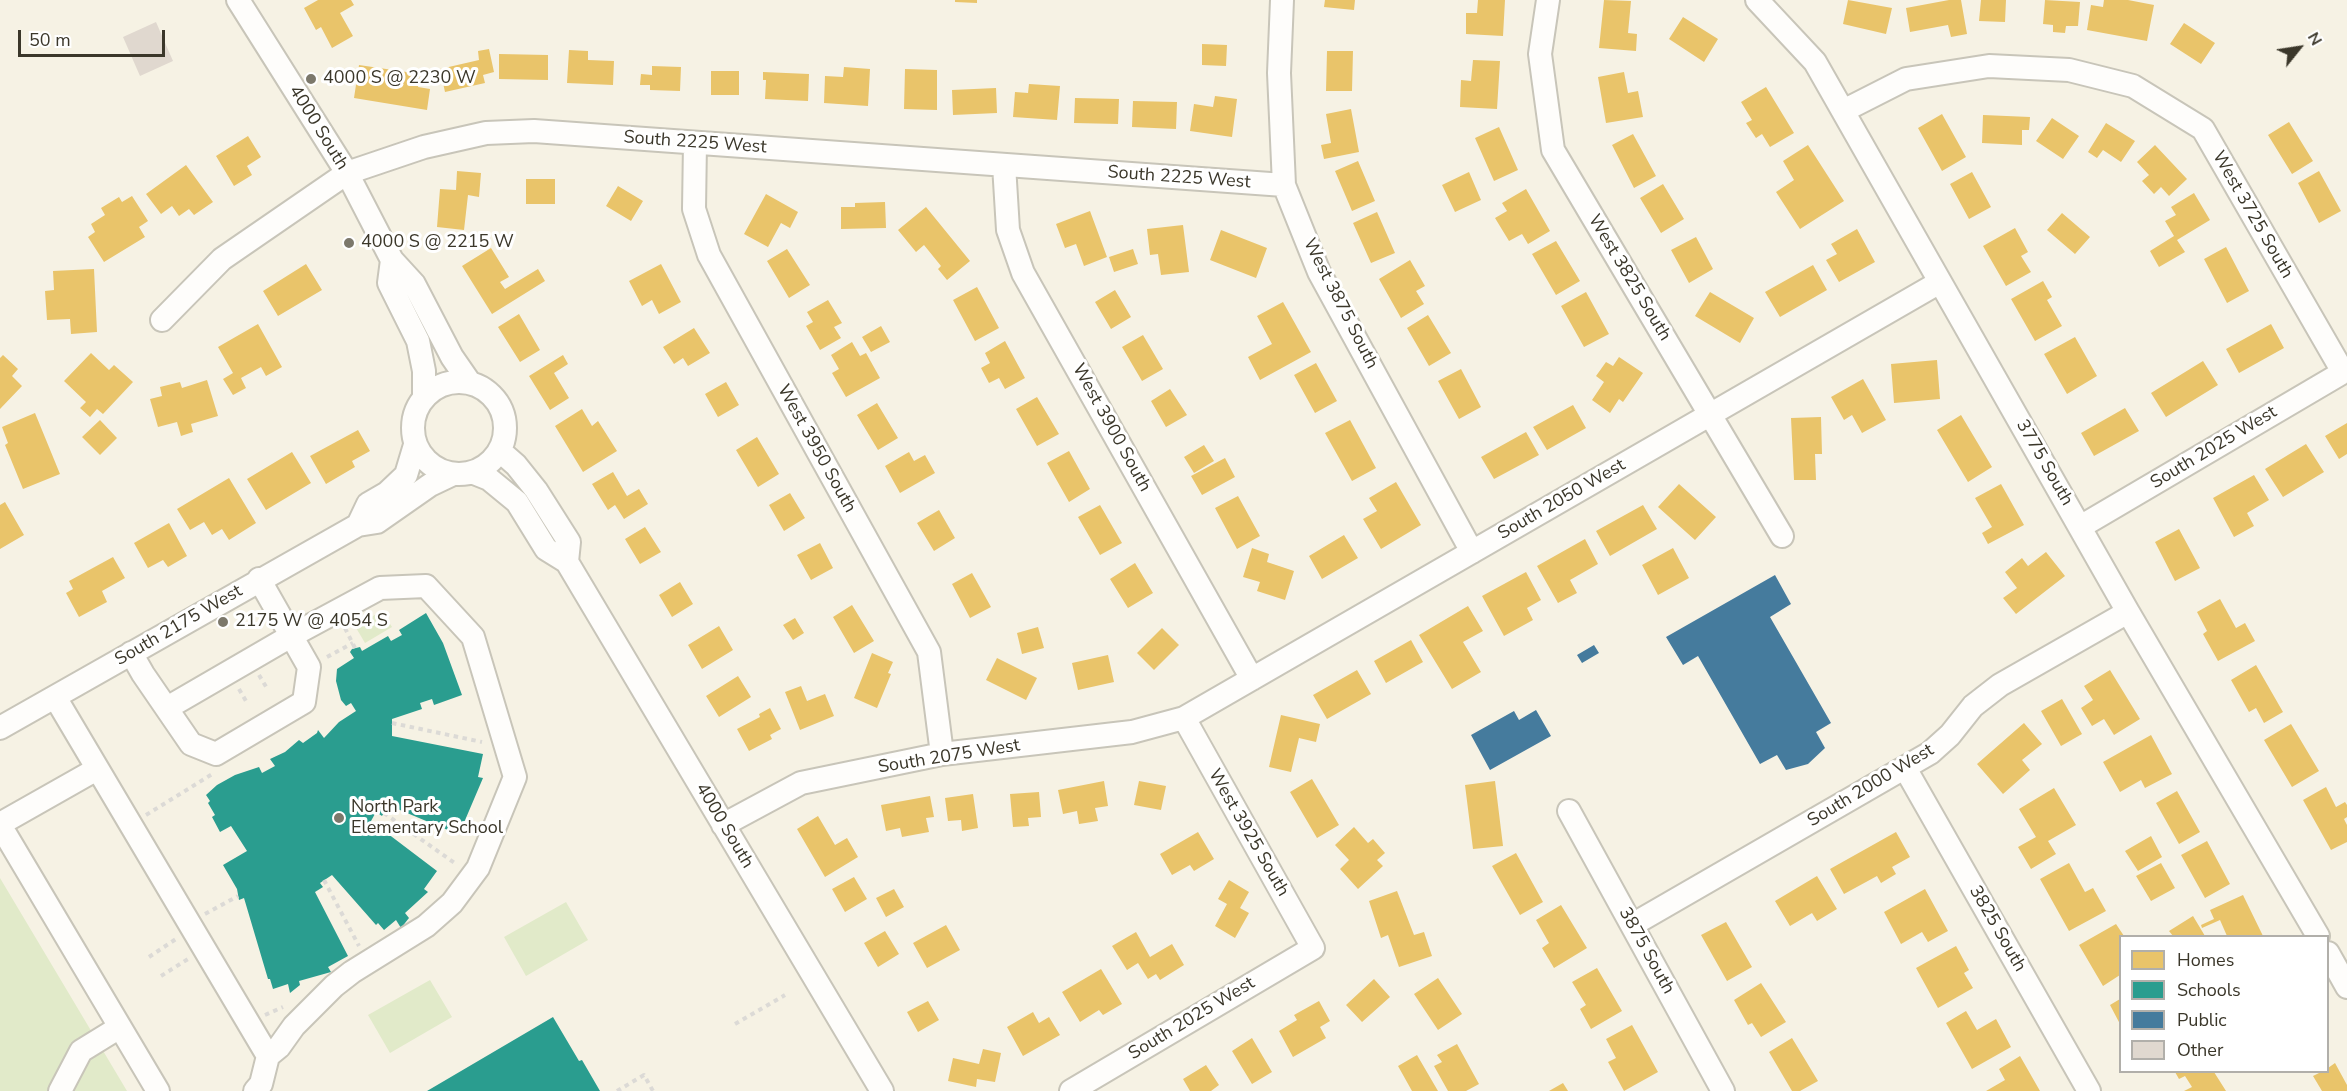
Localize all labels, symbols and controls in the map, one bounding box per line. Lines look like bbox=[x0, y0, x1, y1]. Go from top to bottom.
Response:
scale bar bbox=[21, 18, 168, 56]
north arrow bbox=[2269, 18, 2329, 78]
text: 50 m bbox=[29, 28, 71, 52]
text: N bbox=[2302, 28, 2327, 50]
place label: 4000 S @ 2230 W bbox=[323, 68, 476, 90]
marker: 4000 S @ 2230 W bbox=[304, 72, 318, 86]
street label: 4000 South bbox=[284, 82, 352, 174]
street label: South 2225 West bbox=[623, 127, 767, 159]
street label: West 3725 South bbox=[2207, 148, 2297, 282]
street label: South 2225 West bbox=[1107, 162, 1251, 194]
street label: West 3825 South bbox=[1583, 211, 1675, 345]
place label: 4000 S @ 2215 W bbox=[361, 232, 514, 254]
street label: West 3875 South bbox=[1298, 235, 1382, 373]
marker: 4000 S @ 2215 W bbox=[342, 236, 356, 250]
street label: West 3900 South bbox=[1067, 360, 1155, 496]
street label: West 3950 South bbox=[772, 381, 860, 517]
street label: South 2025 West bbox=[2147, 402, 2281, 494]
street label: 3775 South bbox=[2011, 416, 2077, 510]
street label: South 2050 West bbox=[1495, 455, 1629, 545]
street label: South 2175 West bbox=[112, 581, 246, 671]
place label: 2175 W @ 4054 S bbox=[235, 611, 388, 633]
marker: 2175 W @ 4054 S bbox=[216, 615, 230, 629]
street label: South 2075 West bbox=[877, 735, 1021, 779]
street label: South 2000 West bbox=[1804, 740, 1938, 832]
street label: West 3925 South bbox=[1203, 766, 1293, 900]
street label: 4000 South bbox=[690, 779, 758, 873]
place label: North Park Elementary School bbox=[351, 797, 503, 840]
marker: North Park Elementary School bbox=[332, 811, 346, 825]
street label: 3825 South bbox=[1964, 882, 2030, 976]
street label: 3875 South bbox=[1613, 904, 1679, 998]
legend bbox=[2119, 935, 2329, 1073]
text: Homes bbox=[2177, 948, 2234, 972]
street label: South 2025 West bbox=[1125, 973, 1259, 1065]
text: Schools bbox=[2177, 978, 2241, 1002]
text: Public bbox=[2177, 1008, 2227, 1032]
text: Other bbox=[2177, 1038, 2223, 1062]

